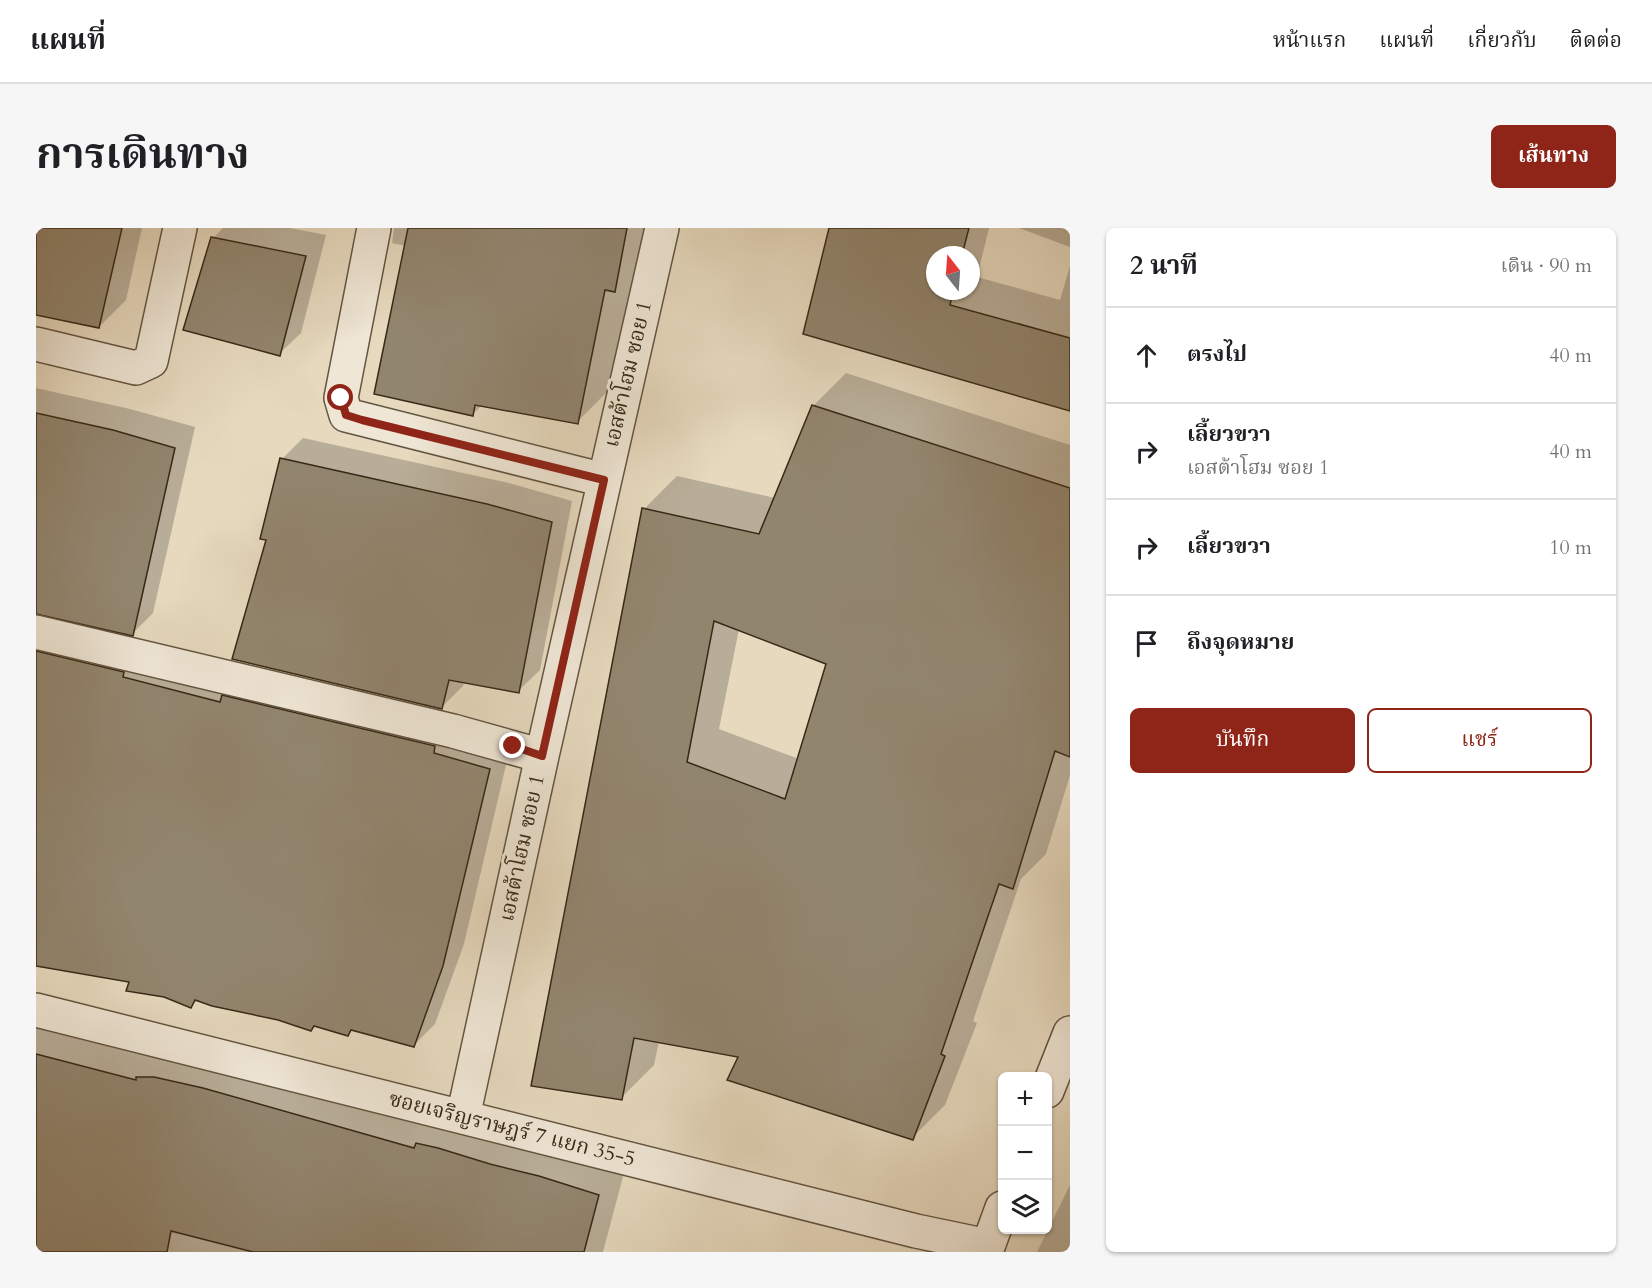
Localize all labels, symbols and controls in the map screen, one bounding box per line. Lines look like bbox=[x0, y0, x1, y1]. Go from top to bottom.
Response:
text: แผนที่ bbox=[30, 21, 106, 59]
text: หน้าแรก bbox=[1273, 26, 1346, 55]
text: แผนที่ bbox=[1379, 26, 1434, 55]
text: เกี่ยวกับ bbox=[1467, 26, 1537, 55]
text: ติดต่อ bbox=[1570, 26, 1622, 55]
button: เส้นทาง bbox=[1491, 125, 1616, 188]
text: การเดินทาง bbox=[36, 126, 249, 183]
north arrow bbox=[926, 246, 980, 300]
text: 2 นาที bbox=[1130, 248, 1198, 283]
text: เดิน · 90 m bbox=[1501, 252, 1592, 279]
street label: เอสต้าโฮม ซอย 1 bbox=[596, 298, 659, 450]
icon: ahead bbox=[1130, 339, 1163, 372]
text: ตรงไป bbox=[1187, 339, 1247, 369]
text: 40 m bbox=[1549, 342, 1592, 369]
route start bbox=[327, 384, 353, 410]
text: เลี้ยวขวา bbox=[1187, 419, 1271, 449]
icon: right bbox=[1130, 435, 1163, 468]
text: 40 m bbox=[1549, 438, 1592, 465]
text: เอสต้าโฮม ซอย 1 bbox=[1187, 454, 1329, 481]
icon: right bbox=[1130, 531, 1163, 564]
text: เลี้ยวขวา bbox=[1187, 531, 1271, 561]
text: 10 m bbox=[1549, 534, 1592, 561]
icon: arrive bbox=[1130, 627, 1163, 660]
text: ถึงจุดหมาย bbox=[1187, 627, 1294, 657]
button: บันทึก bbox=[1130, 708, 1355, 773]
button: แชร์ bbox=[1367, 708, 1592, 773]
route end bbox=[499, 732, 525, 758]
street label: เอสต้าโฮม ซอย 1 bbox=[491, 772, 552, 924]
map controls bbox=[998, 1072, 1052, 1234]
button: + bbox=[998, 1072, 1052, 1126]
street label: ซอยเจริญราษฎร์ 7 แยก 35-5 bbox=[386, 1084, 638, 1174]
button: − bbox=[998, 1126, 1052, 1180]
button: layers bbox=[998, 1180, 1052, 1234]

